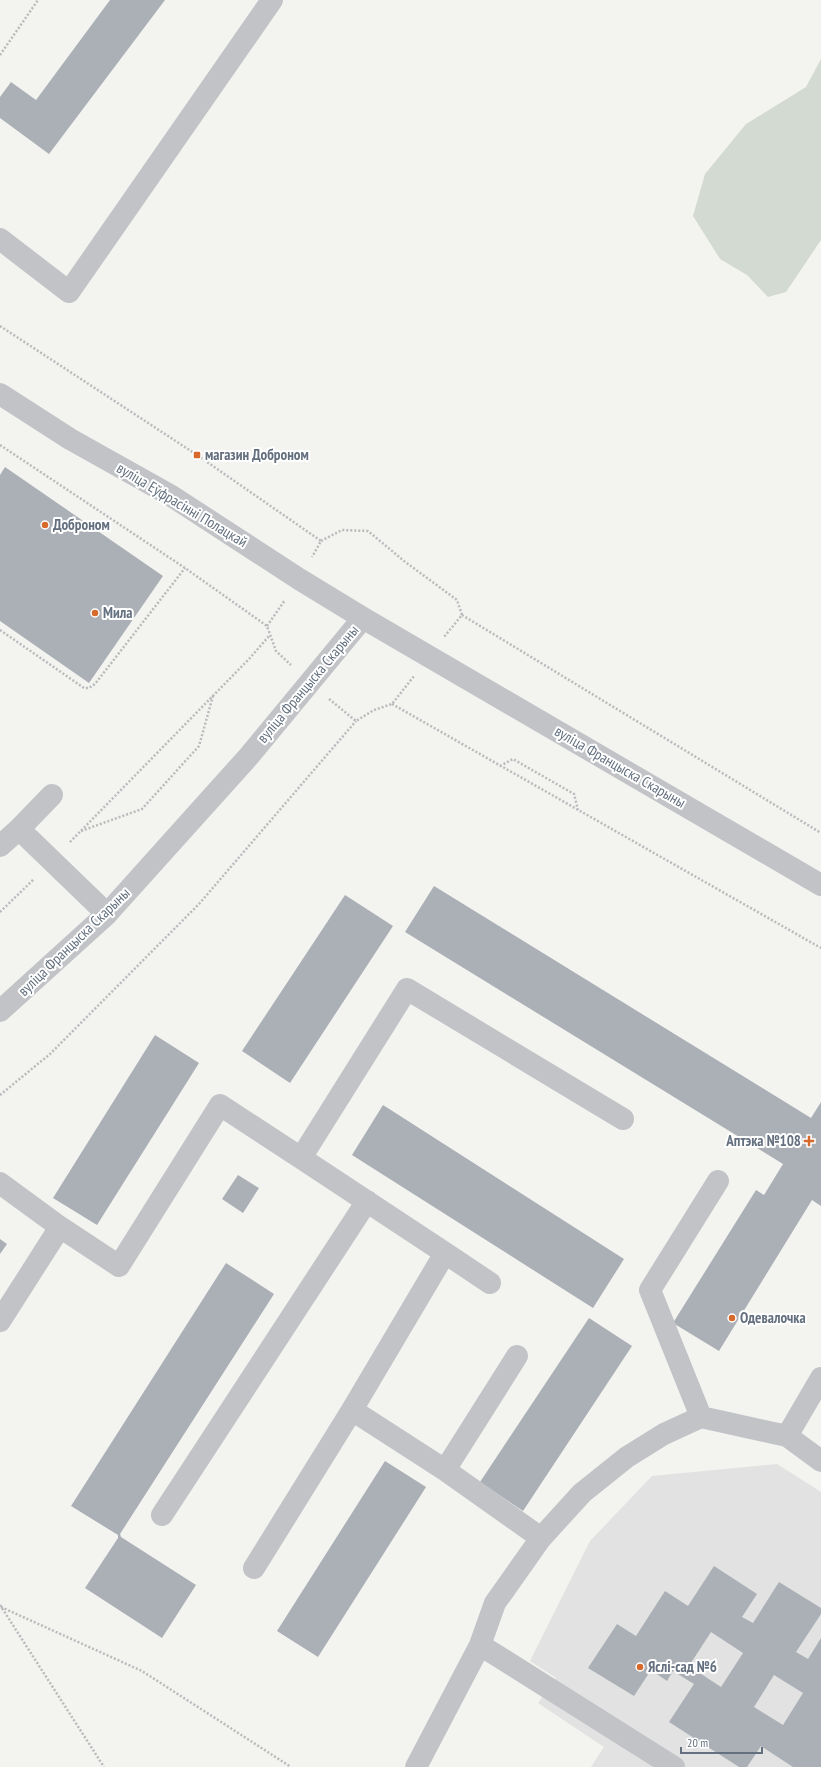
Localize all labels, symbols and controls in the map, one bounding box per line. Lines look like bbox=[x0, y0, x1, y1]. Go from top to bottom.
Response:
place label: магазин Доброном bbox=[205, 445, 309, 464]
marker: магазин Доброном bbox=[192, 450, 202, 460]
street label: вуліца Еўфрасінні Полацкай bbox=[114, 458, 251, 551]
place label: Доброном bbox=[53, 515, 110, 534]
marker: Доброном bbox=[40, 520, 50, 530]
place label: Мила bbox=[103, 603, 132, 622]
marker: Мила bbox=[90, 608, 100, 618]
street label: вуліца Францыска Скарыны bbox=[253, 621, 362, 747]
street label: вуліца Францыска Скарыны bbox=[551, 721, 689, 812]
street label: вуліца Францыска Скарыны bbox=[14, 883, 134, 1000]
place label: Аптэка №108 bbox=[725, 1131, 801, 1150]
marker: Аптэка №108 bbox=[804, 1136, 814, 1146]
place label: Одевалочка bbox=[740, 1308, 806, 1327]
marker: Одевалочка bbox=[727, 1313, 737, 1323]
place label: Яслі-сад №6 bbox=[648, 1657, 717, 1676]
marker: Яслі-сад №6 bbox=[635, 1662, 645, 1672]
scale bar bbox=[681, 1729, 762, 1755]
text: 20 m bbox=[687, 1735, 708, 1750]

